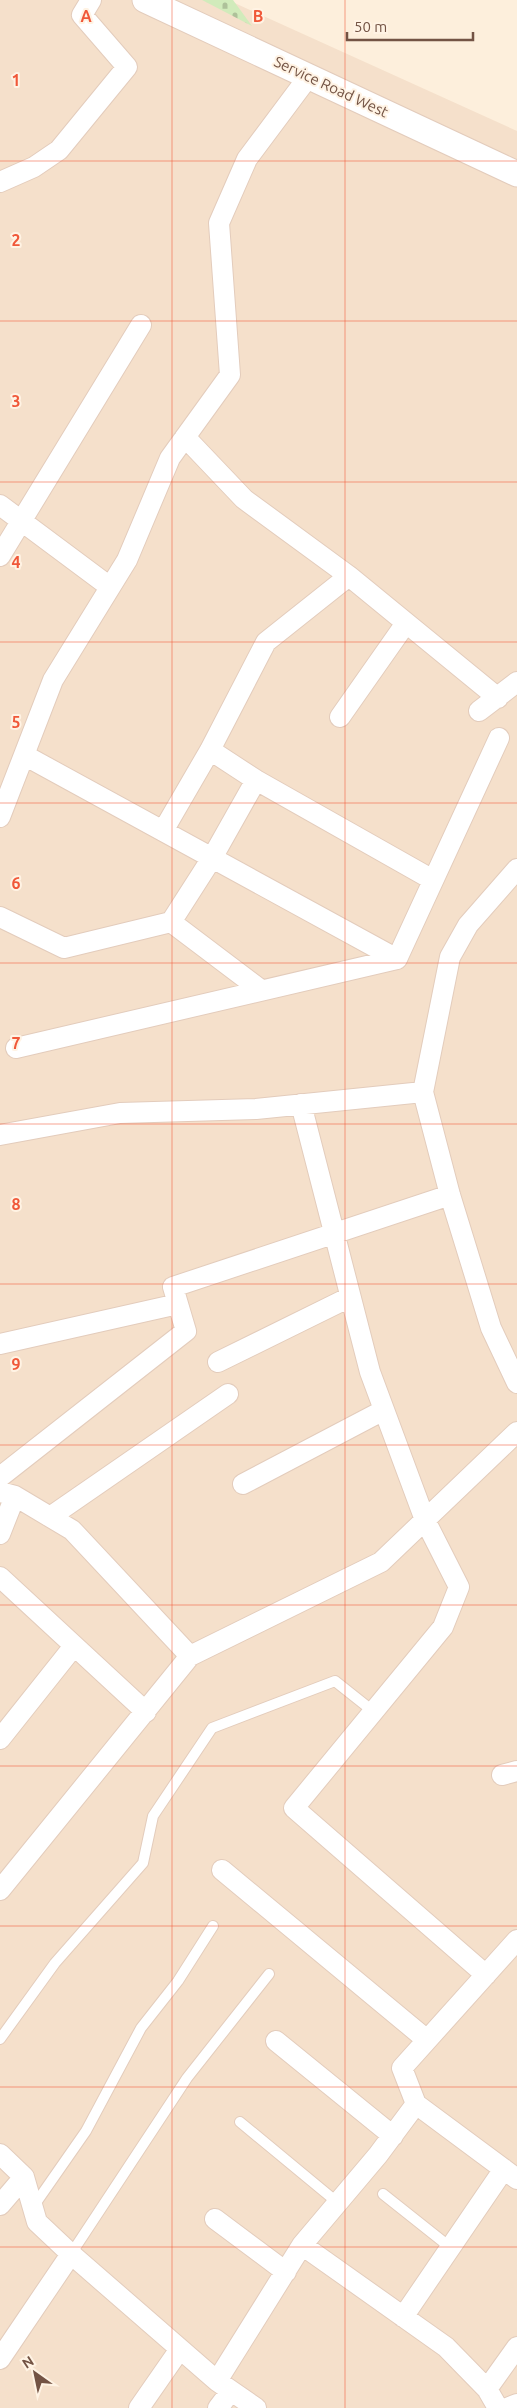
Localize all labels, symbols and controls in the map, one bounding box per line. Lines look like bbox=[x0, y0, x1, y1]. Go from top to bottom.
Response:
text: A bbox=[80, 7, 92, 25]
text: B bbox=[253, 7, 263, 25]
scale bar bbox=[347, 10, 473, 42]
text: 50 m bbox=[354, 18, 387, 35]
street label: Service Road West bbox=[271, 53, 391, 121]
text: 1 bbox=[11, 71, 21, 89]
text: 2 bbox=[11, 231, 21, 249]
text: 3 bbox=[11, 392, 21, 410]
text: 4 bbox=[11, 553, 21, 571]
text: 5 bbox=[11, 713, 21, 731]
text: 6 bbox=[11, 874, 21, 892]
text: 7 bbox=[11, 1034, 21, 1052]
text: 8 bbox=[11, 1195, 21, 1213]
text: 9 bbox=[11, 1355, 21, 1373]
north arrow bbox=[10, 2348, 60, 2398]
text: N bbox=[19, 2353, 37, 2372]

